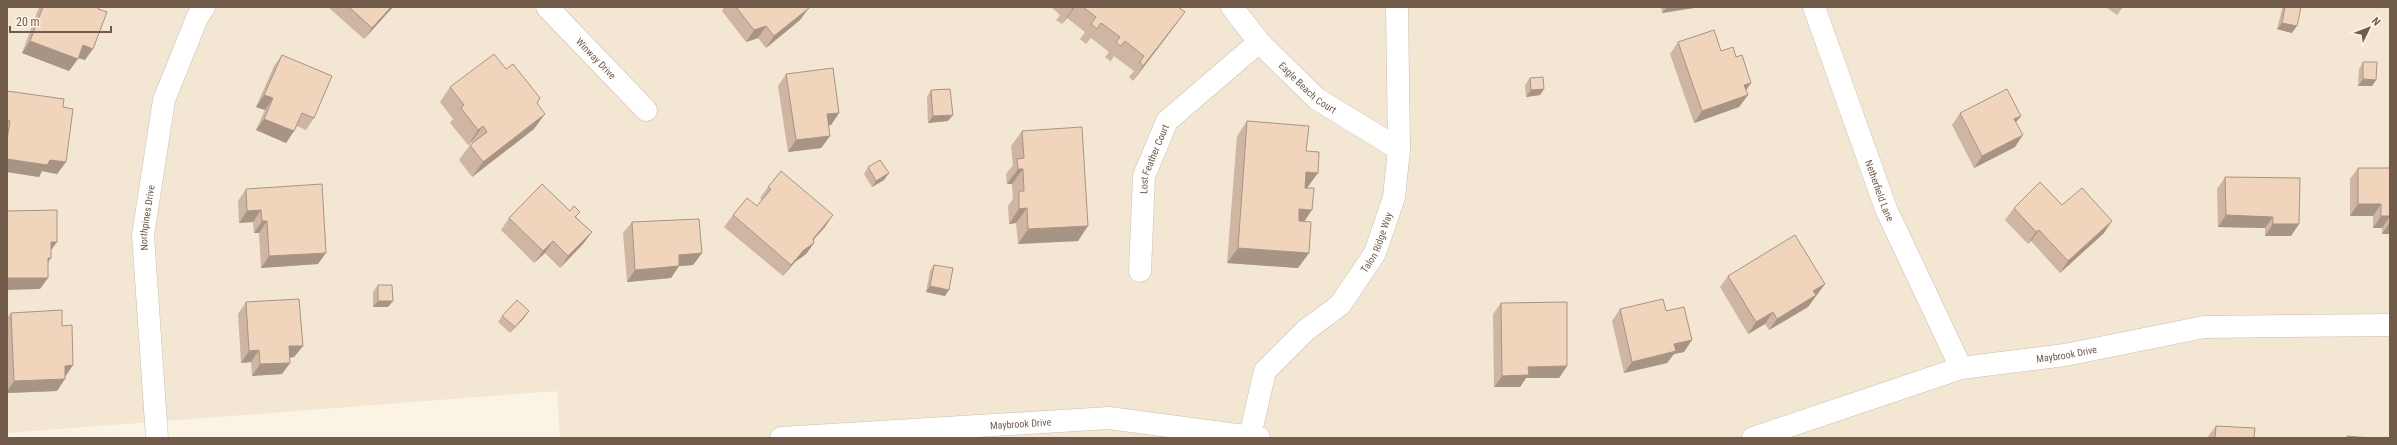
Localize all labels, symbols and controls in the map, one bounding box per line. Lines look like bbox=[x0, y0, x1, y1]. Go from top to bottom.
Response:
scale bar bbox=[10, 8, 111, 34]
north arrow bbox=[2349, 8, 2389, 48]
text: 20 m bbox=[16, 15, 40, 29]
text: N bbox=[2369, 15, 2383, 29]
street label: Winway Drive bbox=[574, 36, 618, 81]
street label: Eagle Beach Court bbox=[1277, 60, 1338, 115]
street label: Lost Feather Court bbox=[1138, 123, 1171, 194]
street label: Netherfield Lane bbox=[1863, 159, 1896, 224]
street label: Northpines Drive bbox=[138, 184, 157, 251]
street label: Talon Ridge Way bbox=[1359, 211, 1394, 275]
street label: Maybrook Drive bbox=[2036, 344, 2098, 365]
street label: Maybrook Drive bbox=[990, 417, 1052, 431]

